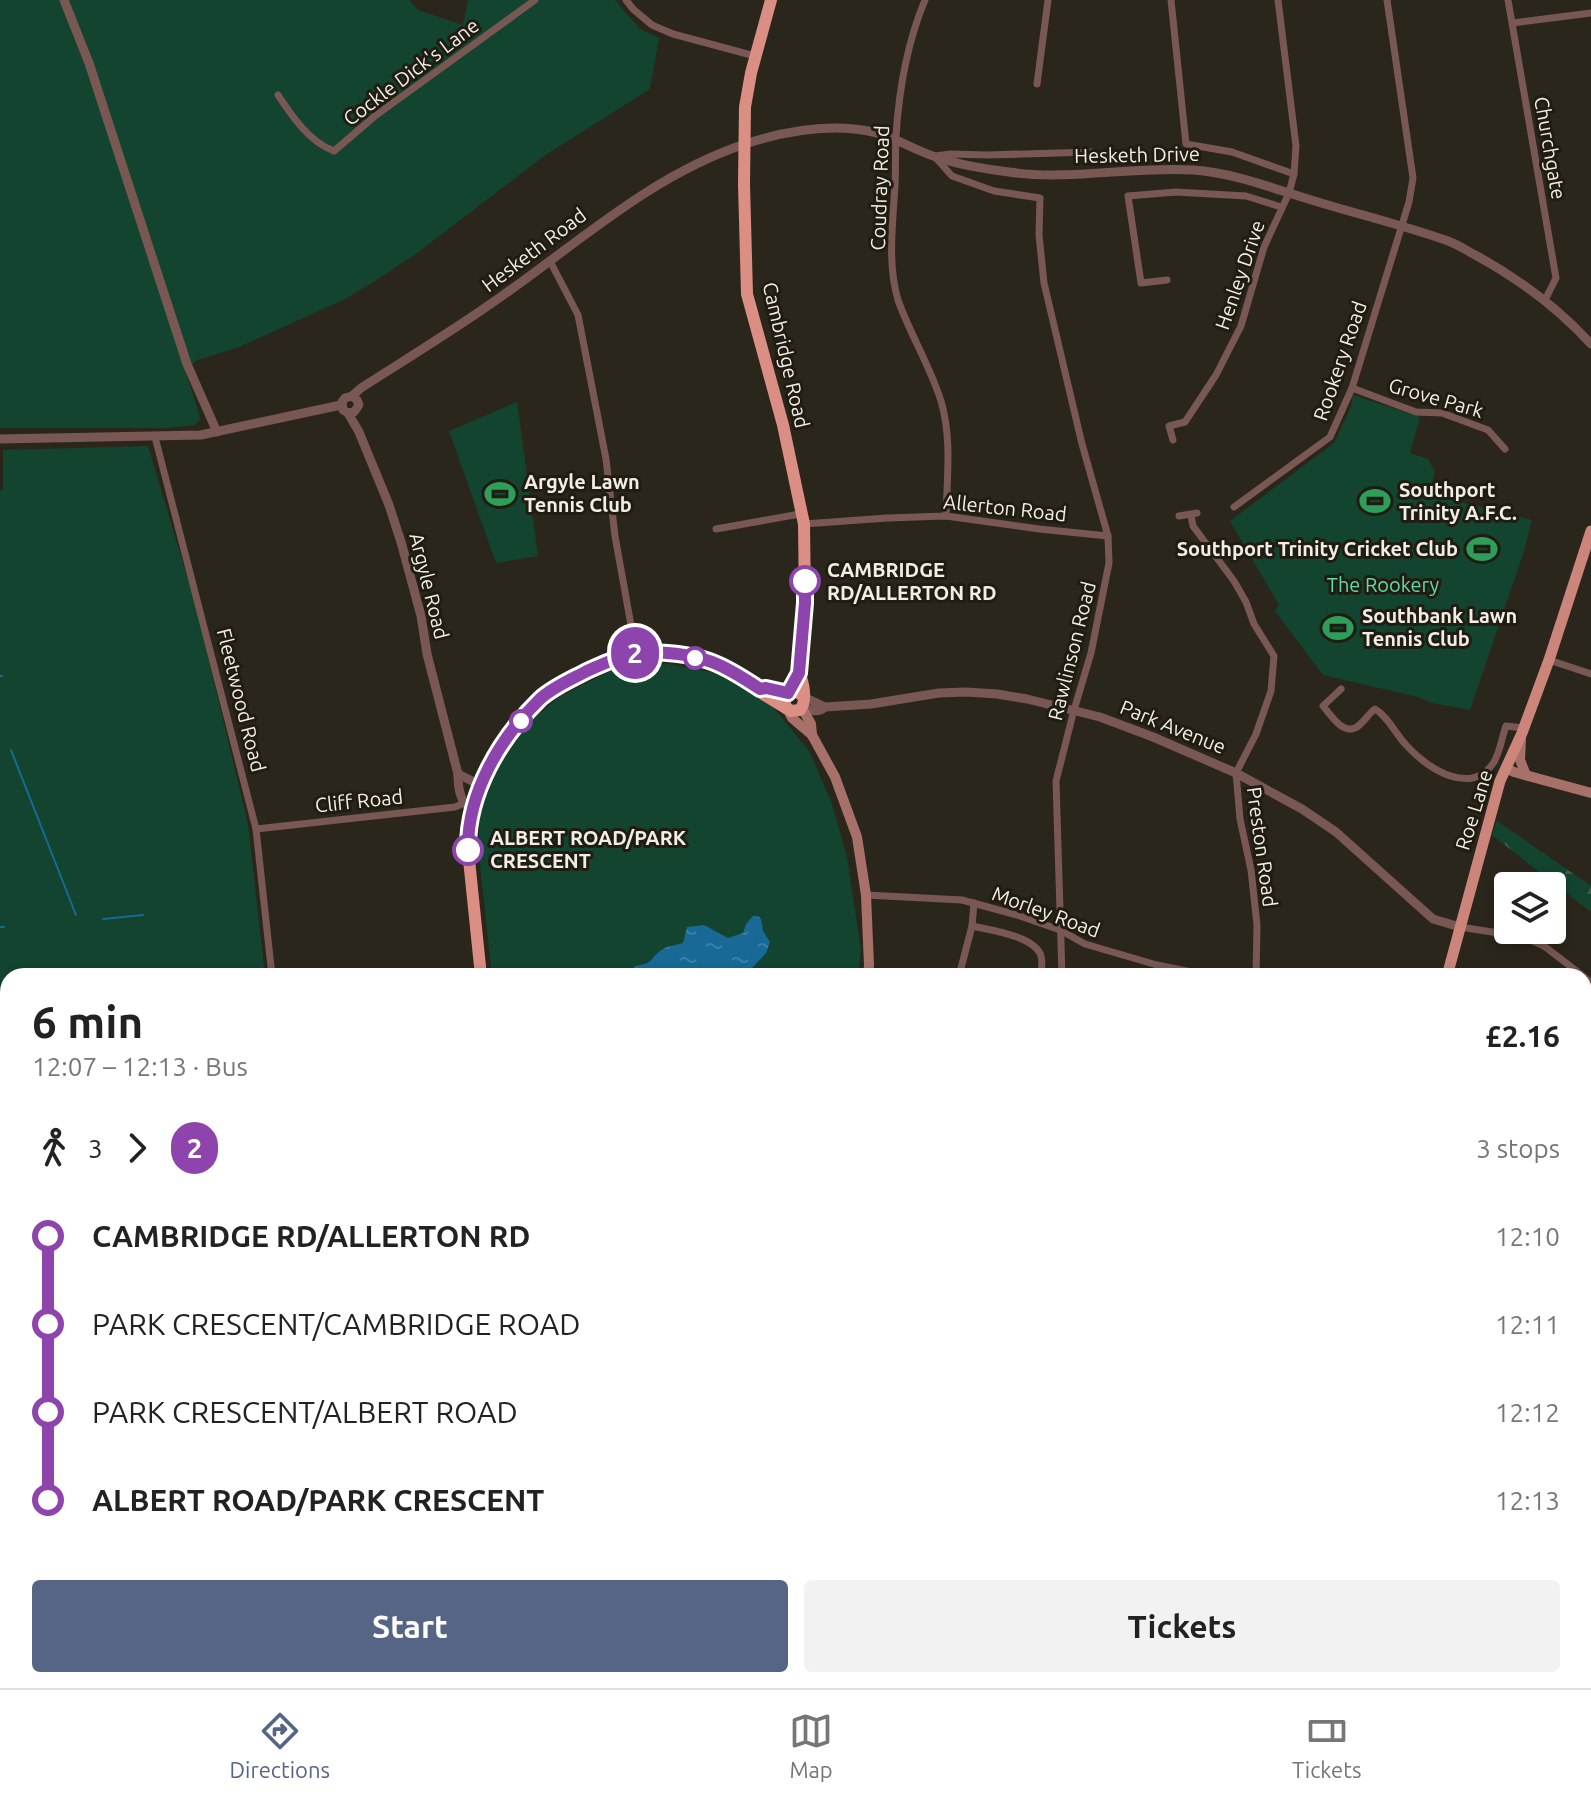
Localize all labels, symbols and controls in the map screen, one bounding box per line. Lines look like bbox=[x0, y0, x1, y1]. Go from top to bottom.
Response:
street label: Cockle Dick's Lane bbox=[338, 13, 483, 130]
street label: Churchgate bbox=[1530, 95, 1571, 201]
street label: Coudray Road bbox=[866, 125, 893, 251]
street label: Hesketh Drive bbox=[1074, 142, 1200, 167]
street label: Hesketh Road bbox=[477, 203, 590, 296]
street label: Henley Drive bbox=[1210, 217, 1269, 333]
street label: Cambridge Road bbox=[759, 280, 814, 430]
street label: Rookery Road bbox=[1308, 298, 1371, 424]
street label: Grove Park bbox=[1386, 373, 1486, 422]
place label: Argyle Lawn Tennis Club bbox=[524, 470, 640, 516]
sports icon: Argyle Lawn Tennis Club bbox=[483, 477, 517, 511]
place label: Southport Trinity A.F.C. bbox=[1399, 478, 1517, 524]
sports icon: Southport Trinity A.F.C. bbox=[1358, 484, 1392, 518]
street label: Allerton Road bbox=[942, 490, 1068, 525]
street label: Argyle Road bbox=[405, 530, 454, 641]
sports icon: Southport Trinity Cricket Club bbox=[1465, 532, 1499, 566]
place label: Southport Trinity Cricket Club bbox=[1177, 537, 1458, 560]
place label: CAMBRIDGE RD/ALLERTON RD bbox=[827, 558, 997, 604]
marker: CAMBRIDGE RD/ALLERTON RD bbox=[790, 566, 820, 596]
park label: The Rookery bbox=[1327, 573, 1440, 596]
street label: Rawlinson Road bbox=[1043, 579, 1100, 723]
place label: Southbank Lawn Tennis Club bbox=[1362, 604, 1517, 650]
sports icon: Southbank Lawn Tennis Club bbox=[1321, 611, 1355, 645]
street label: Fleetwood Road bbox=[213, 626, 270, 774]
line badge: 2 bbox=[609, 627, 661, 679]
text: 2 bbox=[627, 637, 643, 668]
unlabelled marker bbox=[684, 647, 706, 669]
street label: Park Avenue bbox=[1117, 695, 1229, 758]
unlabelled marker bbox=[510, 710, 532, 732]
street label: Roe Lane bbox=[1450, 767, 1497, 853]
street label: Cliff Road bbox=[314, 784, 404, 817]
street label: Preston Road bbox=[1243, 785, 1282, 908]
place label: ALBERT ROAD/PARK CRESCENT bbox=[490, 826, 687, 872]
marker: ALBERT ROAD/PARK CRESCENT bbox=[453, 835, 483, 865]
map controls bbox=[1494, 872, 1566, 944]
button: layers bbox=[1494, 872, 1566, 944]
street label: Morley Road bbox=[989, 881, 1103, 942]
text: 6 min bbox=[32, 997, 143, 1046]
text: £2.16 bbox=[1485, 1019, 1560, 1053]
text: 12:07 – 12:13 · Bus bbox=[32, 1052, 248, 1081]
icon: walk bbox=[32, 1126, 76, 1170]
icon: forward bbox=[115, 1126, 159, 1170]
text: 2 bbox=[187, 1132, 202, 1163]
text: 3 bbox=[88, 1134, 103, 1163]
text: 3 stops bbox=[1476, 1134, 1560, 1163]
text: CAMBRIDGE RD/ALLERTON RD bbox=[92, 1219, 530, 1253]
text: 12:10 bbox=[1495, 1222, 1560, 1251]
text: PARK CRESCENT/CAMBRIDGE ROAD bbox=[92, 1307, 580, 1341]
text: 12:11 bbox=[1495, 1310, 1560, 1339]
text: PARK CRESCENT/ALBERT ROAD bbox=[92, 1395, 518, 1429]
text: 12:12 bbox=[1495, 1398, 1560, 1427]
text: ALBERT ROAD/PARK CRESCENT bbox=[92, 1483, 544, 1517]
text: 12:13 bbox=[1495, 1486, 1560, 1515]
button: Start bbox=[32, 1580, 788, 1672]
button: Tickets bbox=[804, 1580, 1560, 1672]
tab: Directions bbox=[230, 1709, 330, 1782]
tab: Map bbox=[789, 1709, 833, 1782]
tab: Tickets bbox=[1292, 1709, 1361, 1782]

